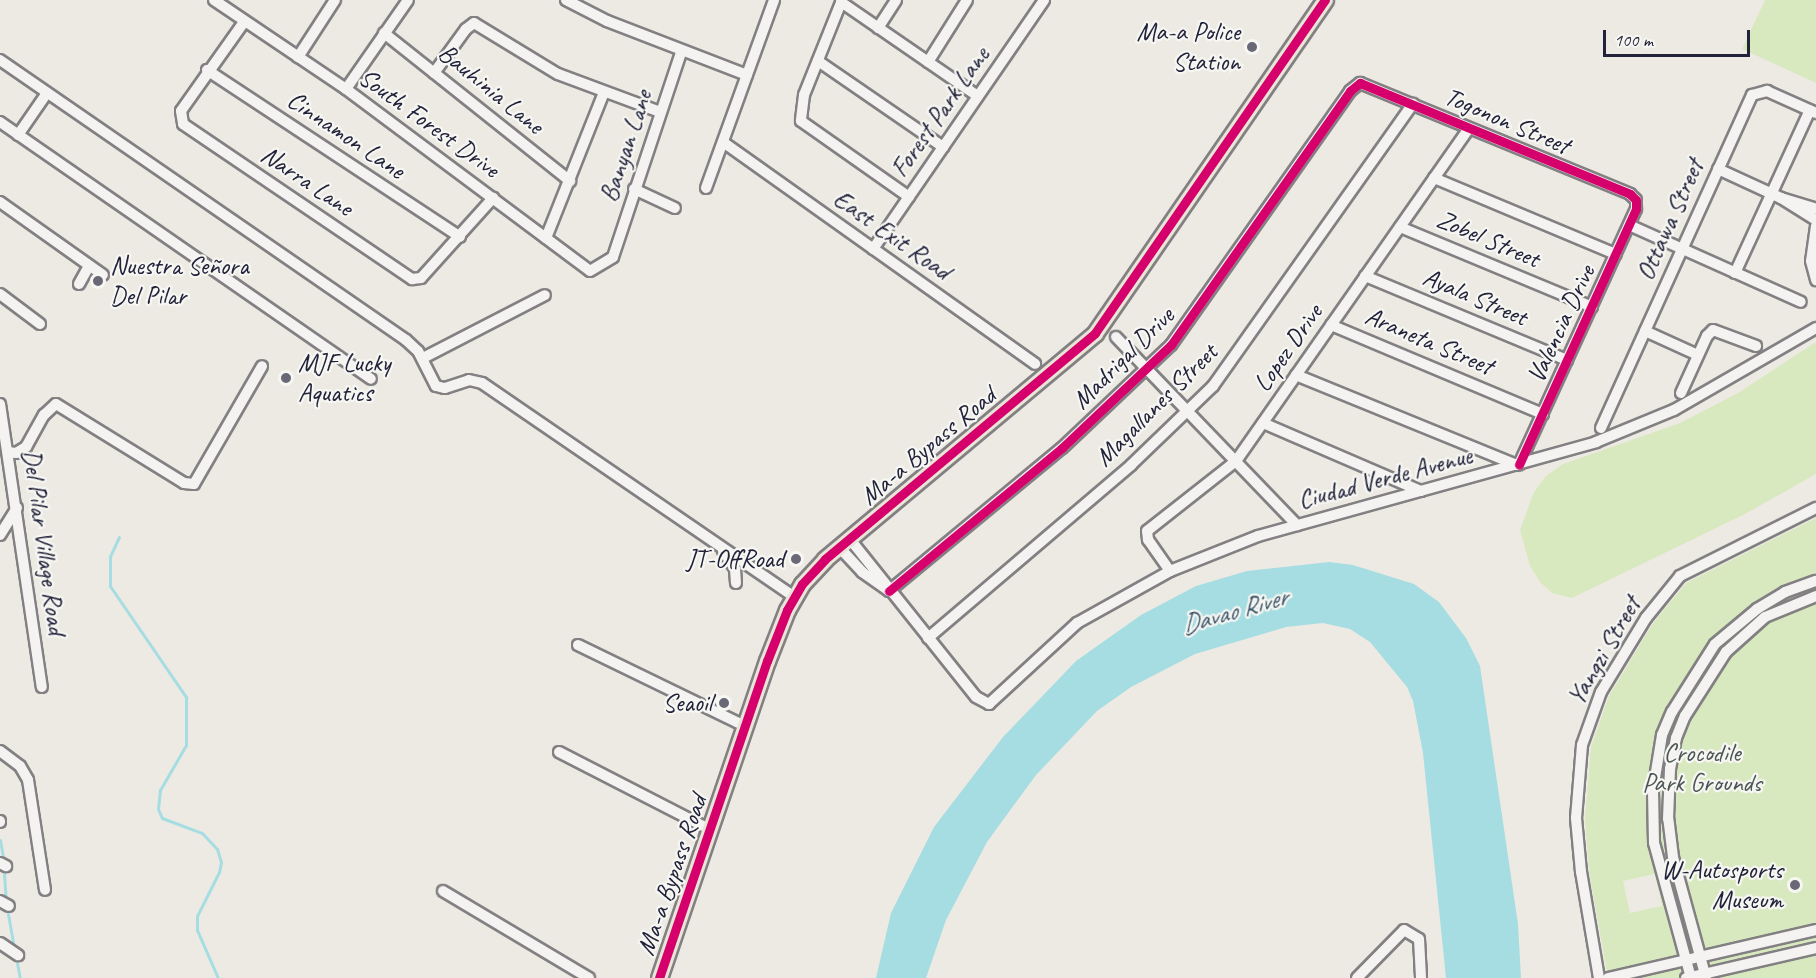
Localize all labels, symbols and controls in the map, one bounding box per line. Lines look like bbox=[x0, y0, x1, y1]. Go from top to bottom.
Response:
place label: Ma-a Police Station bbox=[1136, 16, 1240, 77]
scale bar bbox=[1606, 18, 1753, 56]
text: 100 m bbox=[1614, 29, 1653, 51]
street label: Bauhinia Lane bbox=[432, 37, 550, 141]
marker: Ma-a Police Station bbox=[1245, 40, 1259, 54]
street label: Forest Park Lane bbox=[884, 41, 996, 183]
street label: South Forest Drive bbox=[352, 61, 506, 185]
street label: Togonon Street bbox=[1440, 81, 1574, 161]
street label: Cinnamon Lane bbox=[281, 84, 411, 186]
street label: Banyan Lane bbox=[593, 86, 659, 206]
street label: Narra Lane bbox=[255, 139, 359, 223]
street label: Ottawa Street bbox=[1630, 155, 1710, 285]
street label: East Exit Road bbox=[828, 183, 956, 287]
street label: Zobel Street bbox=[1432, 203, 1544, 275]
place label: Nuestra Señora Del Pilar bbox=[110, 250, 249, 312]
street label: Valencia Drive bbox=[1520, 260, 1602, 388]
street label: Ayala Street bbox=[1418, 261, 1532, 333]
marker: Nuestra Señora Del Pilar bbox=[91, 274, 105, 288]
street label: Lopez Drive bbox=[1247, 298, 1329, 398]
street label: Madrigal Drive bbox=[1065, 300, 1181, 416]
street label: Araneta Street bbox=[1360, 300, 1498, 382]
street label: Magallanes Street bbox=[1088, 337, 1224, 473]
place label: MJF Lucky Aquatics bbox=[298, 347, 390, 408]
marker: MJF Lucky Aquatics bbox=[279, 371, 293, 385]
street label: Ma-a Bypass Road bbox=[854, 380, 1002, 512]
street label: Ciudad Verde Avenue bbox=[1295, 440, 1475, 516]
street label: Del Pilar Village Road bbox=[16, 447, 72, 637]
place label: JT-OffRoad bbox=[686, 543, 784, 575]
marker: JT-OffRoad bbox=[789, 552, 803, 566]
water label: Davao River bbox=[1177, 580, 1291, 642]
street label: Yangzi Street bbox=[1561, 591, 1647, 711]
place label: Seaoil bbox=[663, 687, 712, 719]
marker: Seaoil bbox=[717, 696, 731, 710]
park label: Crocodile Park Grounds bbox=[1642, 737, 1762, 798]
street label: Ma-a Bypass Road bbox=[630, 791, 714, 959]
place label: W-Autosports Museum bbox=[1661, 854, 1783, 916]
marker: W-Autosports Museum bbox=[1788, 878, 1802, 892]

